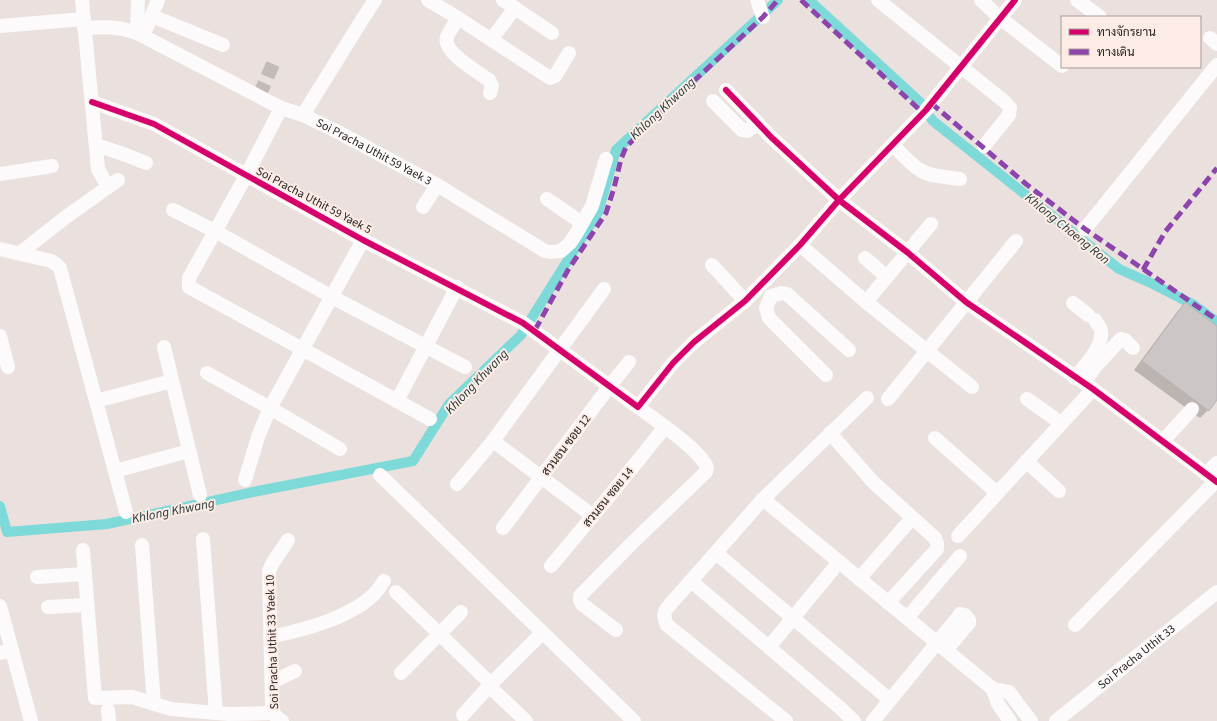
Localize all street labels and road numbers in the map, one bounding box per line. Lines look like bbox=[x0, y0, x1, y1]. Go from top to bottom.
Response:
street label: Soi Pracha Uthit 59 Yaek 3 bbox=[313, 115, 435, 190]
street label: Soi Pracha Uthit 59 Yaek 5 bbox=[253, 163, 375, 238]
street label: สวนธน ซอย 12 bbox=[538, 411, 595, 480]
street label: สวนธน ซอย 14 bbox=[579, 464, 638, 531]
street label: Soi Pracha Uthit 33 Yaek 10 bbox=[262, 574, 283, 710]
street label: Soi Pracha Uthit 33 bbox=[1094, 621, 1179, 693]

